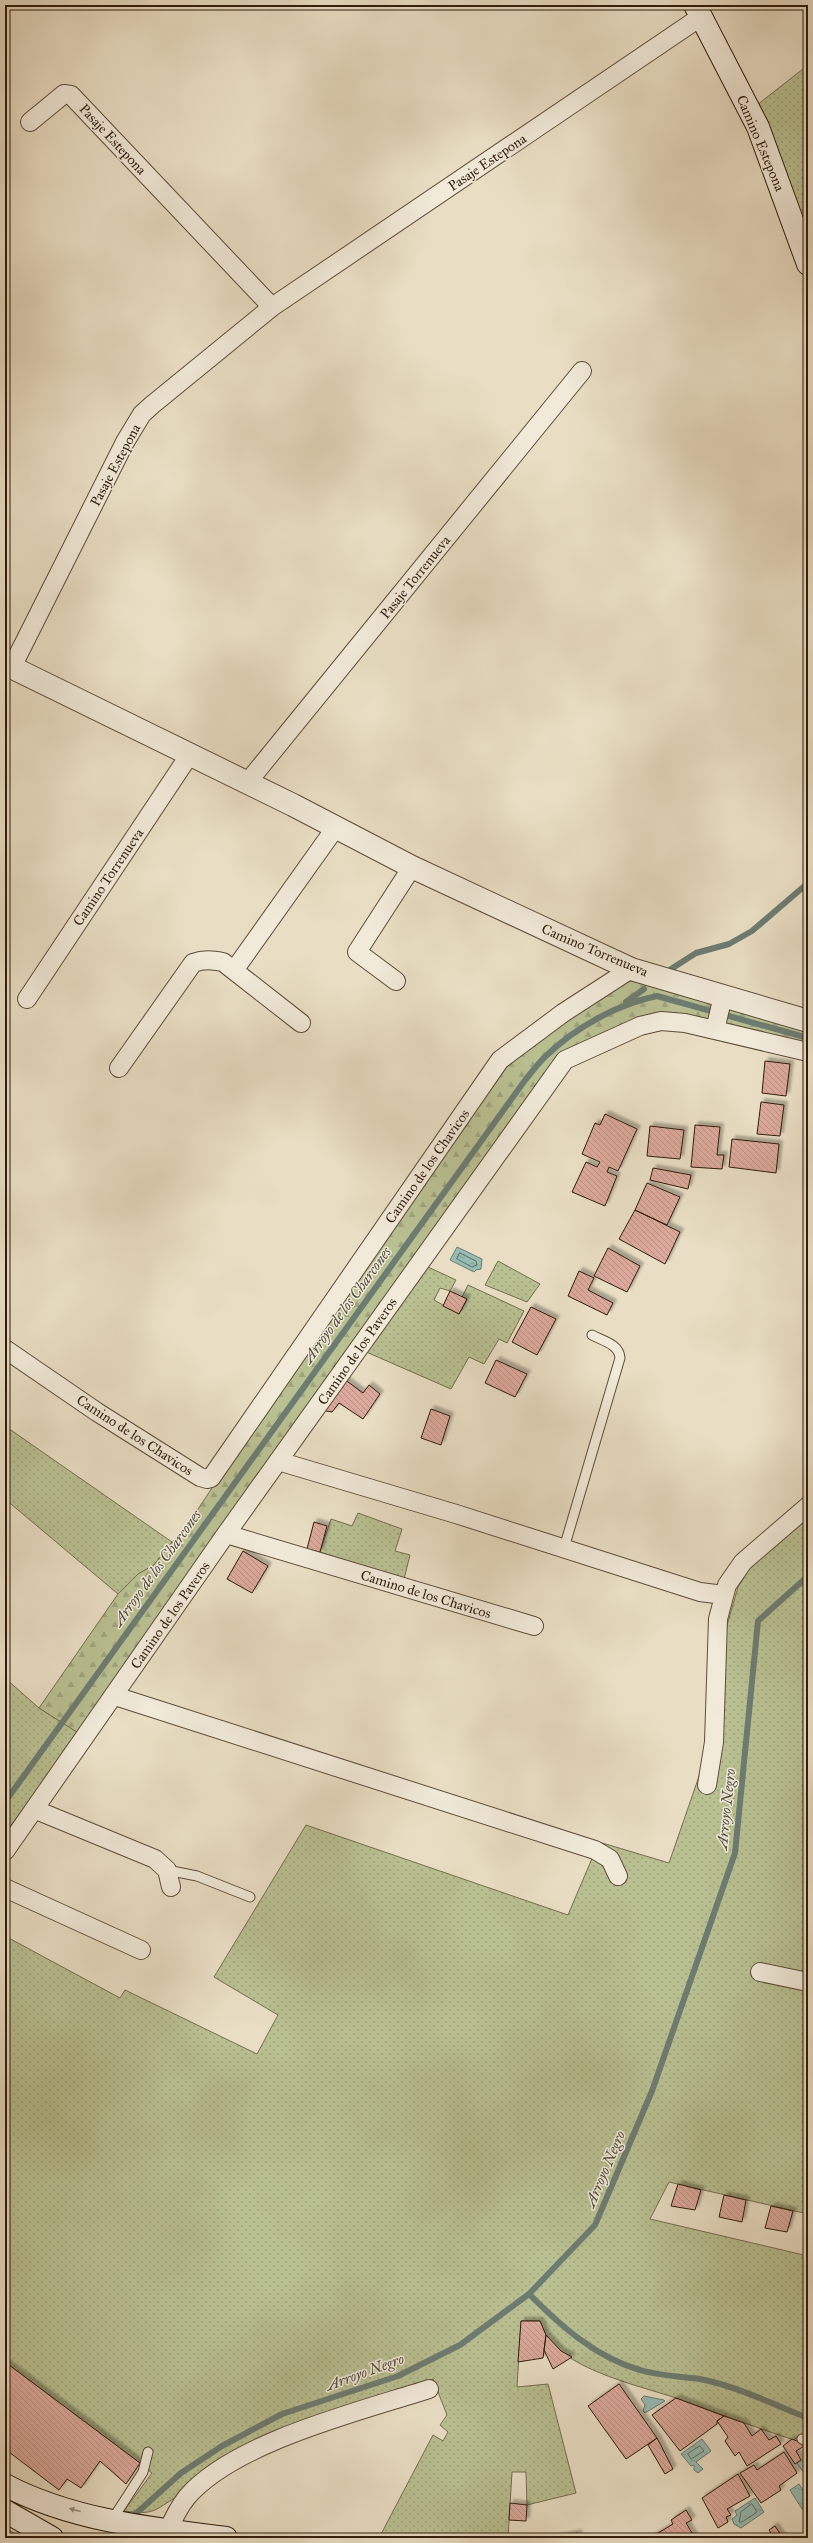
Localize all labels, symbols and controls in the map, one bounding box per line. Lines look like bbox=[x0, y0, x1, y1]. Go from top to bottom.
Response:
street label: Camino Estepona bbox=[733, 93, 788, 194]
street label: Pasaje Estepona bbox=[76, 100, 150, 178]
street label: Pasaje Estepona bbox=[445, 130, 530, 195]
street label: Pasaje Estepona bbox=[87, 421, 144, 509]
street label: Pasaje Torrenueva bbox=[377, 532, 454, 622]
street label: Camino Torrenueva bbox=[70, 825, 147, 929]
street label: Camino Torrenueva bbox=[539, 920, 651, 981]
street label: Camino de los Chavicos bbox=[382, 1106, 473, 1227]
water label: Arroyo de los Charcones bbox=[298, 1243, 396, 1368]
street label: Camino de los Paveros bbox=[314, 1294, 401, 1408]
street label: Camino de los Chavicos bbox=[73, 1391, 196, 1479]
water label: Arroyo de los Charcones bbox=[108, 1506, 206, 1631]
street label: Camino de los Paveros bbox=[127, 1558, 214, 1672]
street label: Camino de los Chavicos bbox=[359, 1567, 493, 1622]
water label: Arroyo Negro bbox=[713, 1767, 739, 1852]
water label: Arroyo Negro bbox=[580, 2128, 629, 2212]
water label: Arroyo Negro bbox=[322, 2349, 407, 2395]
one-way arrow bbox=[68, 2507, 81, 2513]

